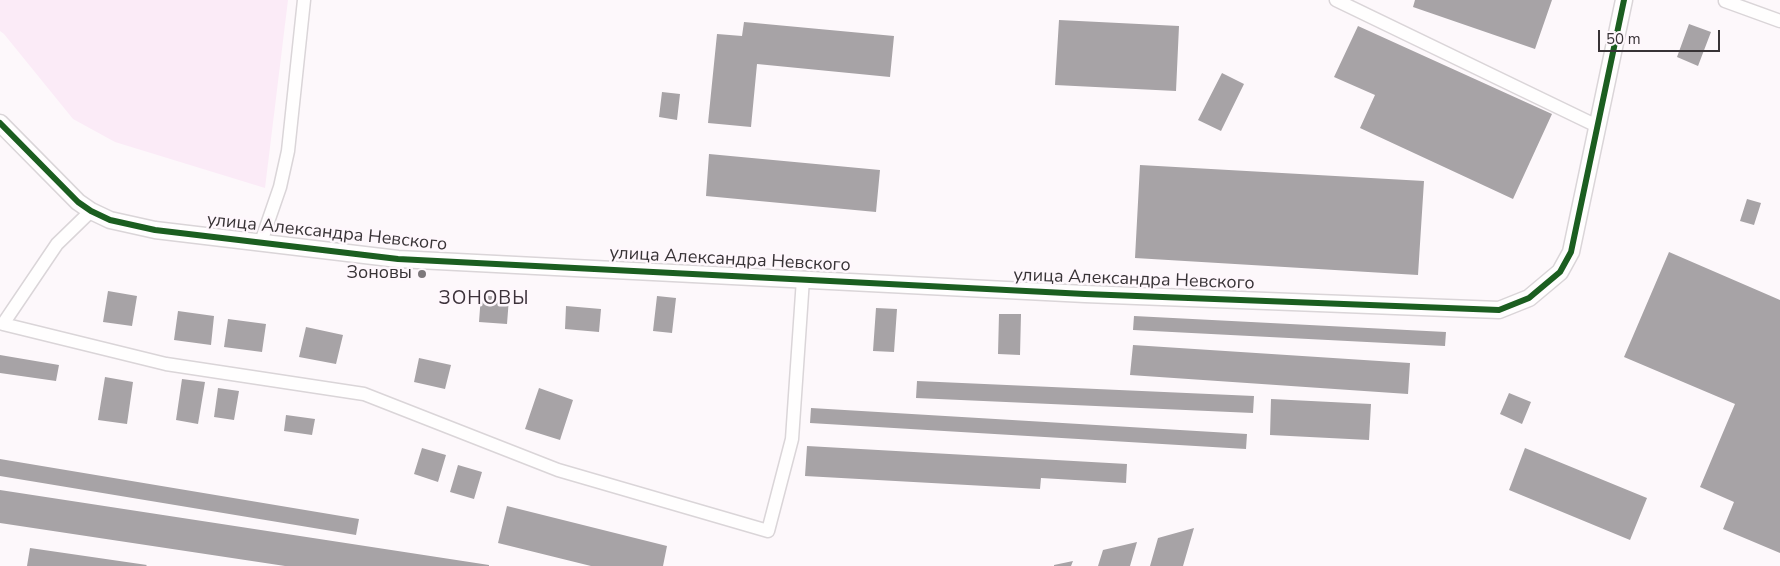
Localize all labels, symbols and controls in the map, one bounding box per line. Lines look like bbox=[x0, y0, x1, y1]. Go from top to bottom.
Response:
scale bar bbox=[1600, 20, 1722, 52]
text: 50 m bbox=[1606, 29, 1641, 49]
street label: улица Александра Невского bbox=[206, 210, 448, 256]
street label: улица Александра Невского bbox=[609, 243, 851, 277]
place label: Зоновы bbox=[347, 263, 412, 285]
street label: улица Александра Невского bbox=[1013, 265, 1255, 295]
marker: Зоновы bbox=[416, 268, 428, 280]
district label: ЗОНОВЫ bbox=[438, 288, 530, 310]

